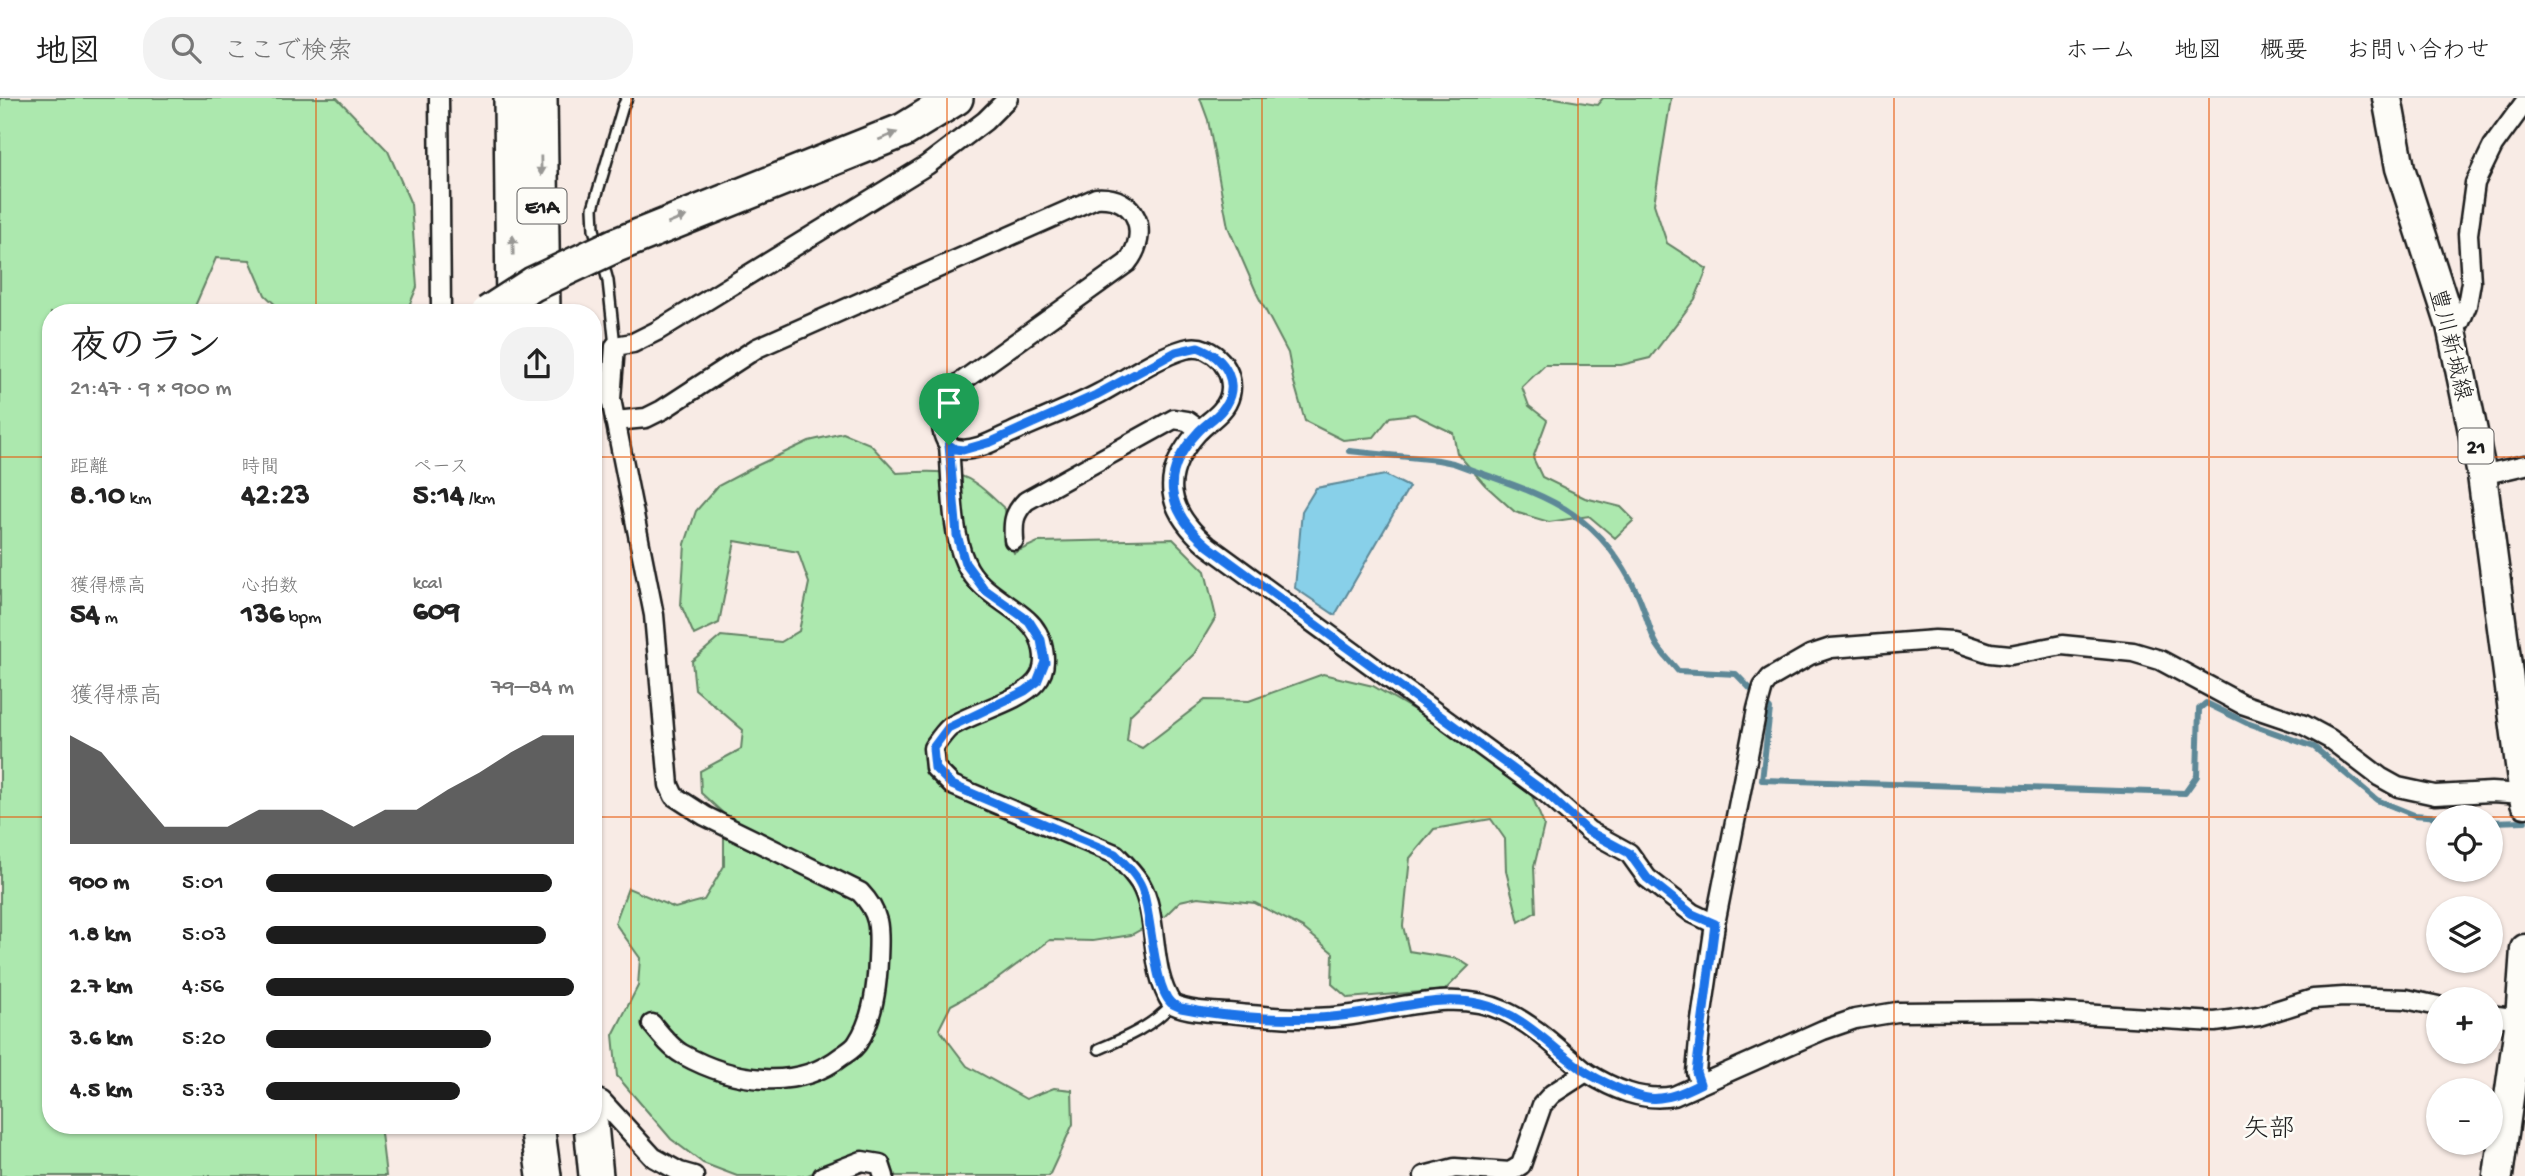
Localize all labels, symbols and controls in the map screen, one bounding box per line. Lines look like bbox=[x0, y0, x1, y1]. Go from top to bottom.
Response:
search box bbox=[143, 17, 633, 80]
icon: search bbox=[167, 29, 205, 67]
text: 地図 bbox=[35, 36, 101, 74]
text: ここで検索 bbox=[223, 38, 353, 69]
text: ホーム bbox=[2065, 38, 2136, 67]
text: 地図 bbox=[2174, 38, 2222, 67]
text: 概要 bbox=[2260, 38, 2308, 67]
text: お問い合わせ bbox=[2346, 38, 2490, 67]
one-way arrow bbox=[878, 130, 899, 141]
one-way arrow bbox=[535, 155, 547, 177]
road number: E1A bbox=[518, 188, 566, 224]
one-way arrow bbox=[667, 215, 688, 226]
one-way arrow bbox=[507, 234, 518, 256]
street label: 豊川新城線 bbox=[2422, 286, 2477, 404]
button: share bbox=[500, 327, 574, 401]
text: 夜のラン bbox=[70, 328, 222, 372]
pin bbox=[919, 373, 979, 445]
text: 21:47 · 9 × 900 m bbox=[70, 376, 232, 403]
icon: arrive bbox=[930, 384, 968, 422]
road number: 21 bbox=[2458, 428, 2494, 464]
text: 距離 bbox=[70, 457, 108, 480]
text: 時間 bbox=[241, 457, 279, 480]
text: ペース bbox=[413, 457, 469, 480]
text: 8.10 bbox=[70, 480, 125, 515]
text: 42:23 bbox=[241, 480, 310, 515]
text: 5:14 bbox=[413, 480, 464, 515]
text: km bbox=[125, 488, 151, 511]
text: /km bbox=[464, 488, 495, 511]
text: kcal bbox=[413, 573, 442, 596]
text: 獲得標高 bbox=[70, 576, 146, 599]
text: 心拍数 bbox=[241, 576, 298, 599]
text: 609 bbox=[413, 596, 460, 631]
text: 54 bbox=[70, 599, 100, 634]
text: 136 bbox=[241, 599, 284, 634]
text: m bbox=[100, 607, 118, 630]
text: bpm bbox=[284, 607, 322, 630]
text: 79–84 m bbox=[491, 675, 574, 702]
text: 獲得標高 bbox=[70, 684, 162, 711]
map controls bbox=[2426, 805, 2503, 1155]
button: locate bbox=[2426, 805, 2503, 882]
text: 900 m bbox=[70, 870, 129, 897]
text: 5:01 bbox=[182, 870, 224, 897]
button: layers bbox=[2426, 896, 2503, 973]
text: 1.8 km bbox=[70, 922, 131, 949]
text: 5:03 bbox=[182, 922, 226, 949]
text: 2.7 km bbox=[70, 974, 133, 1001]
text: 4:56 bbox=[182, 974, 224, 1001]
button: + bbox=[2426, 987, 2503, 1064]
text: 3.6 km bbox=[70, 1026, 133, 1053]
text: 5:20 bbox=[182, 1026, 226, 1053]
text: 4.5 km bbox=[70, 1078, 132, 1105]
text: 5:33 bbox=[182, 1078, 225, 1105]
button: − bbox=[2426, 1078, 2503, 1155]
district label: 矢部 bbox=[2243, 1115, 2295, 1147]

